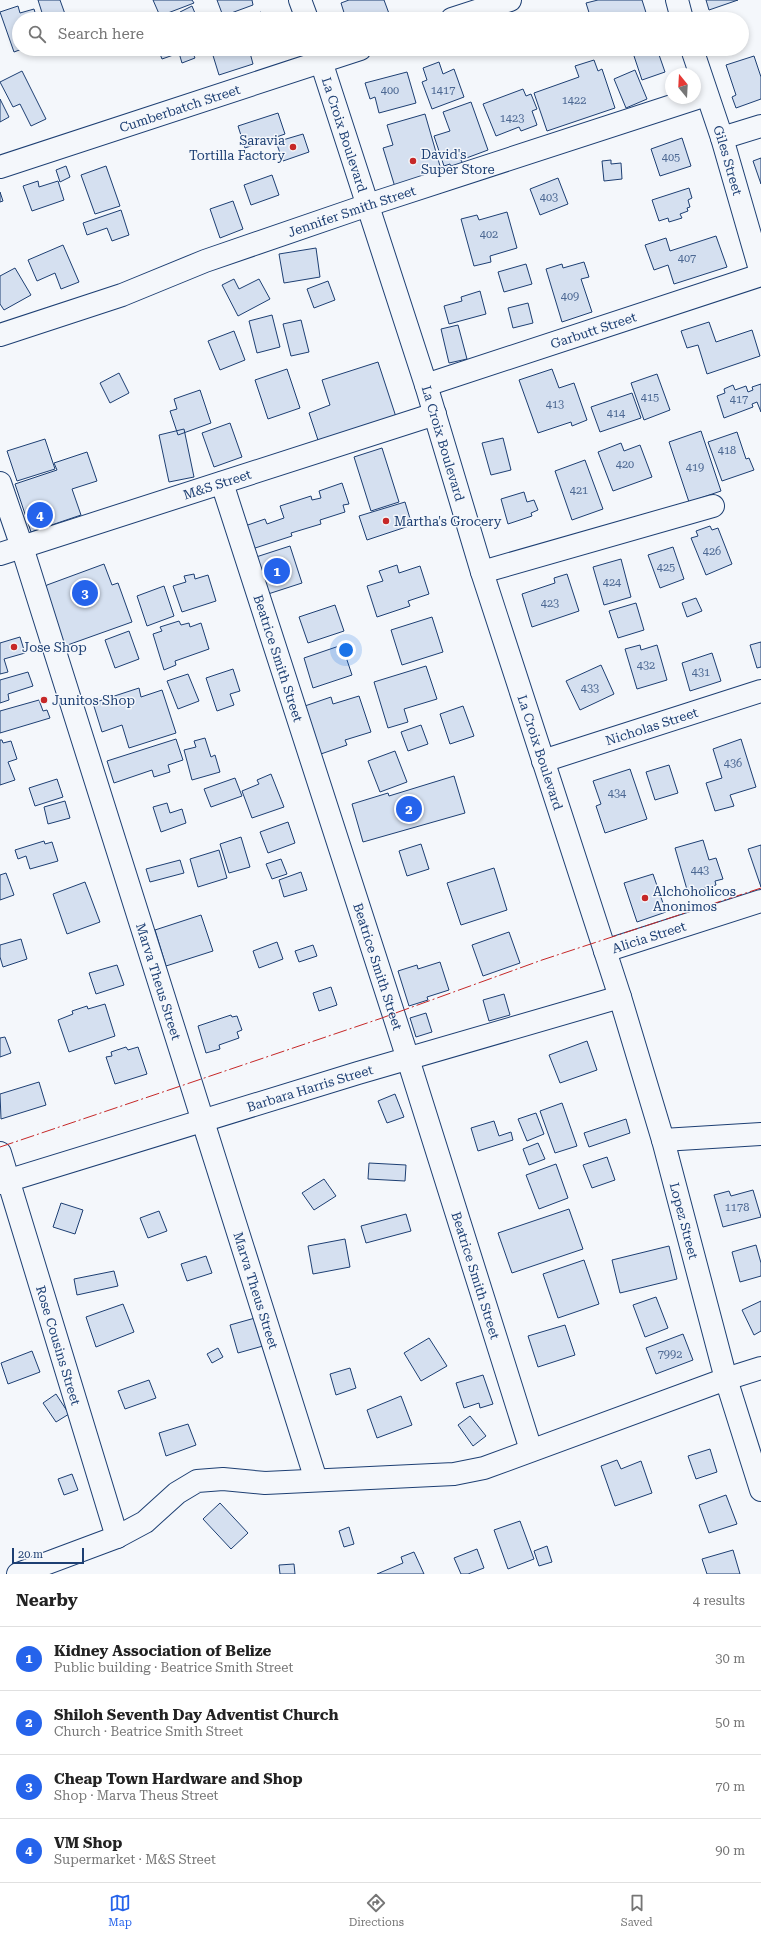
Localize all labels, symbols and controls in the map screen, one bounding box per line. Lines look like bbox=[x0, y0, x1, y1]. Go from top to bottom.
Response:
search box bbox=[12, 12, 749, 56]
icon: search bbox=[26, 23, 48, 45]
text: Search here bbox=[58, 25, 144, 43]
north arrow bbox=[665, 68, 701, 104]
street label: La Croix Boulevard bbox=[319, 75, 370, 195]
street label: Cumberbatch Street bbox=[117, 82, 242, 135]
house number: 400 bbox=[381, 84, 399, 97]
house number: 1417 bbox=[431, 84, 455, 97]
house number: 1422 bbox=[562, 94, 586, 107]
house number: 1423 bbox=[500, 112, 524, 125]
street label: Giles Street bbox=[710, 123, 745, 197]
place label: Saravia Tortilla Factory bbox=[189, 133, 285, 163]
marker: Saravia Tortilla Factory bbox=[288, 142, 298, 152]
place label: David's Super Store bbox=[421, 147, 495, 177]
house number: 405 bbox=[662, 151, 680, 164]
marker: David's Super Store bbox=[408, 156, 418, 166]
street label: Jennifer Smith Street bbox=[286, 183, 418, 240]
house number: 403 bbox=[540, 191, 558, 204]
house number: 402 bbox=[480, 228, 498, 241]
house number: 407 bbox=[678, 252, 696, 265]
house number: 409 bbox=[561, 290, 579, 303]
street label: Garbutt Street bbox=[548, 309, 638, 352]
street label: La Croix Boulevard bbox=[419, 384, 468, 504]
house number: 415 bbox=[641, 391, 659, 404]
house number: 417 bbox=[730, 393, 748, 406]
house number: 413 bbox=[546, 398, 564, 411]
house number: 414 bbox=[607, 407, 626, 420]
house number: 418 bbox=[718, 444, 736, 457]
house number: 420 bbox=[616, 458, 634, 471]
house number: 419 bbox=[686, 461, 704, 474]
street label: M&S Street bbox=[181, 467, 253, 503]
house number: 421 bbox=[570, 484, 588, 497]
pin: 4 bbox=[27, 500, 53, 530]
place label: Martha's Grocery bbox=[394, 514, 502, 529]
marker: Martha's Grocery bbox=[381, 516, 391, 526]
house number: 426 bbox=[703, 545, 721, 558]
pin: 1 bbox=[264, 556, 290, 586]
house number: 425 bbox=[657, 561, 675, 574]
house number: 424 bbox=[603, 576, 622, 589]
pin: 3 bbox=[72, 578, 98, 608]
street label: Beatrice Smith Street bbox=[251, 593, 306, 724]
house number: 423 bbox=[541, 597, 559, 610]
place label: Jose Shop bbox=[22, 640, 87, 655]
your location bbox=[336, 640, 356, 660]
marker: Jose Shop bbox=[9, 642, 19, 652]
house number: 432 bbox=[637, 659, 655, 672]
house number: 431 bbox=[692, 666, 710, 679]
house number: 433 bbox=[581, 682, 599, 695]
place label: Junitos Shop bbox=[52, 693, 135, 708]
street label: La Croix Boulevard bbox=[514, 693, 566, 812]
marker: Junitos Shop bbox=[39, 695, 49, 705]
street label: Nicholas Street bbox=[604, 705, 700, 748]
house number: 436 bbox=[724, 757, 742, 770]
house number: 434 bbox=[608, 787, 627, 800]
pin: 2 bbox=[396, 794, 422, 824]
house number: 443 bbox=[691, 864, 709, 877]
place label: Alchoholicos Anonimos bbox=[653, 884, 736, 914]
marker: Alchoholicos Anonimos bbox=[640, 893, 650, 903]
street label: Beatrice Smith Street bbox=[350, 901, 405, 1032]
street label: Alicia Street bbox=[610, 919, 688, 956]
street label: Marva Theus Street bbox=[133, 921, 184, 1042]
street label: Barbara Harris Street bbox=[245, 1062, 375, 1115]
street label: Lopez Street bbox=[667, 1181, 701, 1261]
house number: 1178 bbox=[725, 1201, 749, 1214]
street label: Beatrice Smith Street bbox=[448, 1210, 503, 1341]
street label: Marva Theus Street bbox=[230, 1230, 281, 1351]
street label: Rose Cousins Street bbox=[33, 1284, 83, 1407]
house number: 7992 bbox=[658, 1348, 682, 1361]
scale bar bbox=[12, 1546, 84, 1565]
text: 20 m bbox=[18, 1548, 43, 1561]
text: Nearby bbox=[16, 1590, 78, 1610]
text: 4 results bbox=[693, 1593, 745, 1608]
text: Kidney Association of Belize bbox=[54, 1642, 271, 1660]
text: 1 bbox=[25, 1651, 33, 1666]
text: 30 m bbox=[715, 1651, 745, 1666]
text: Public building · Beatrice Smith Street bbox=[54, 1660, 293, 1675]
text: Shiloh Seventh Day Adventist Church bbox=[54, 1706, 338, 1724]
text: 2 bbox=[25, 1715, 33, 1730]
text: 50 m bbox=[715, 1715, 745, 1730]
text: Church · Beatrice Smith Street bbox=[54, 1724, 243, 1739]
text: Cheap Town Hardware and Shop bbox=[54, 1770, 303, 1788]
text: 3 bbox=[25, 1779, 33, 1794]
text: 70 m bbox=[715, 1779, 745, 1794]
text: Shop · Marva Theus Street bbox=[54, 1788, 218, 1803]
text: VM Shop bbox=[54, 1834, 122, 1852]
text: 4 bbox=[25, 1843, 33, 1858]
text: 90 m bbox=[715, 1843, 745, 1858]
text: Supermarket · M&S Street bbox=[54, 1852, 216, 1867]
tab: Map bbox=[108, 1892, 132, 1929]
tab: Directions bbox=[349, 1892, 404, 1929]
tab: Saved bbox=[621, 1892, 653, 1929]

